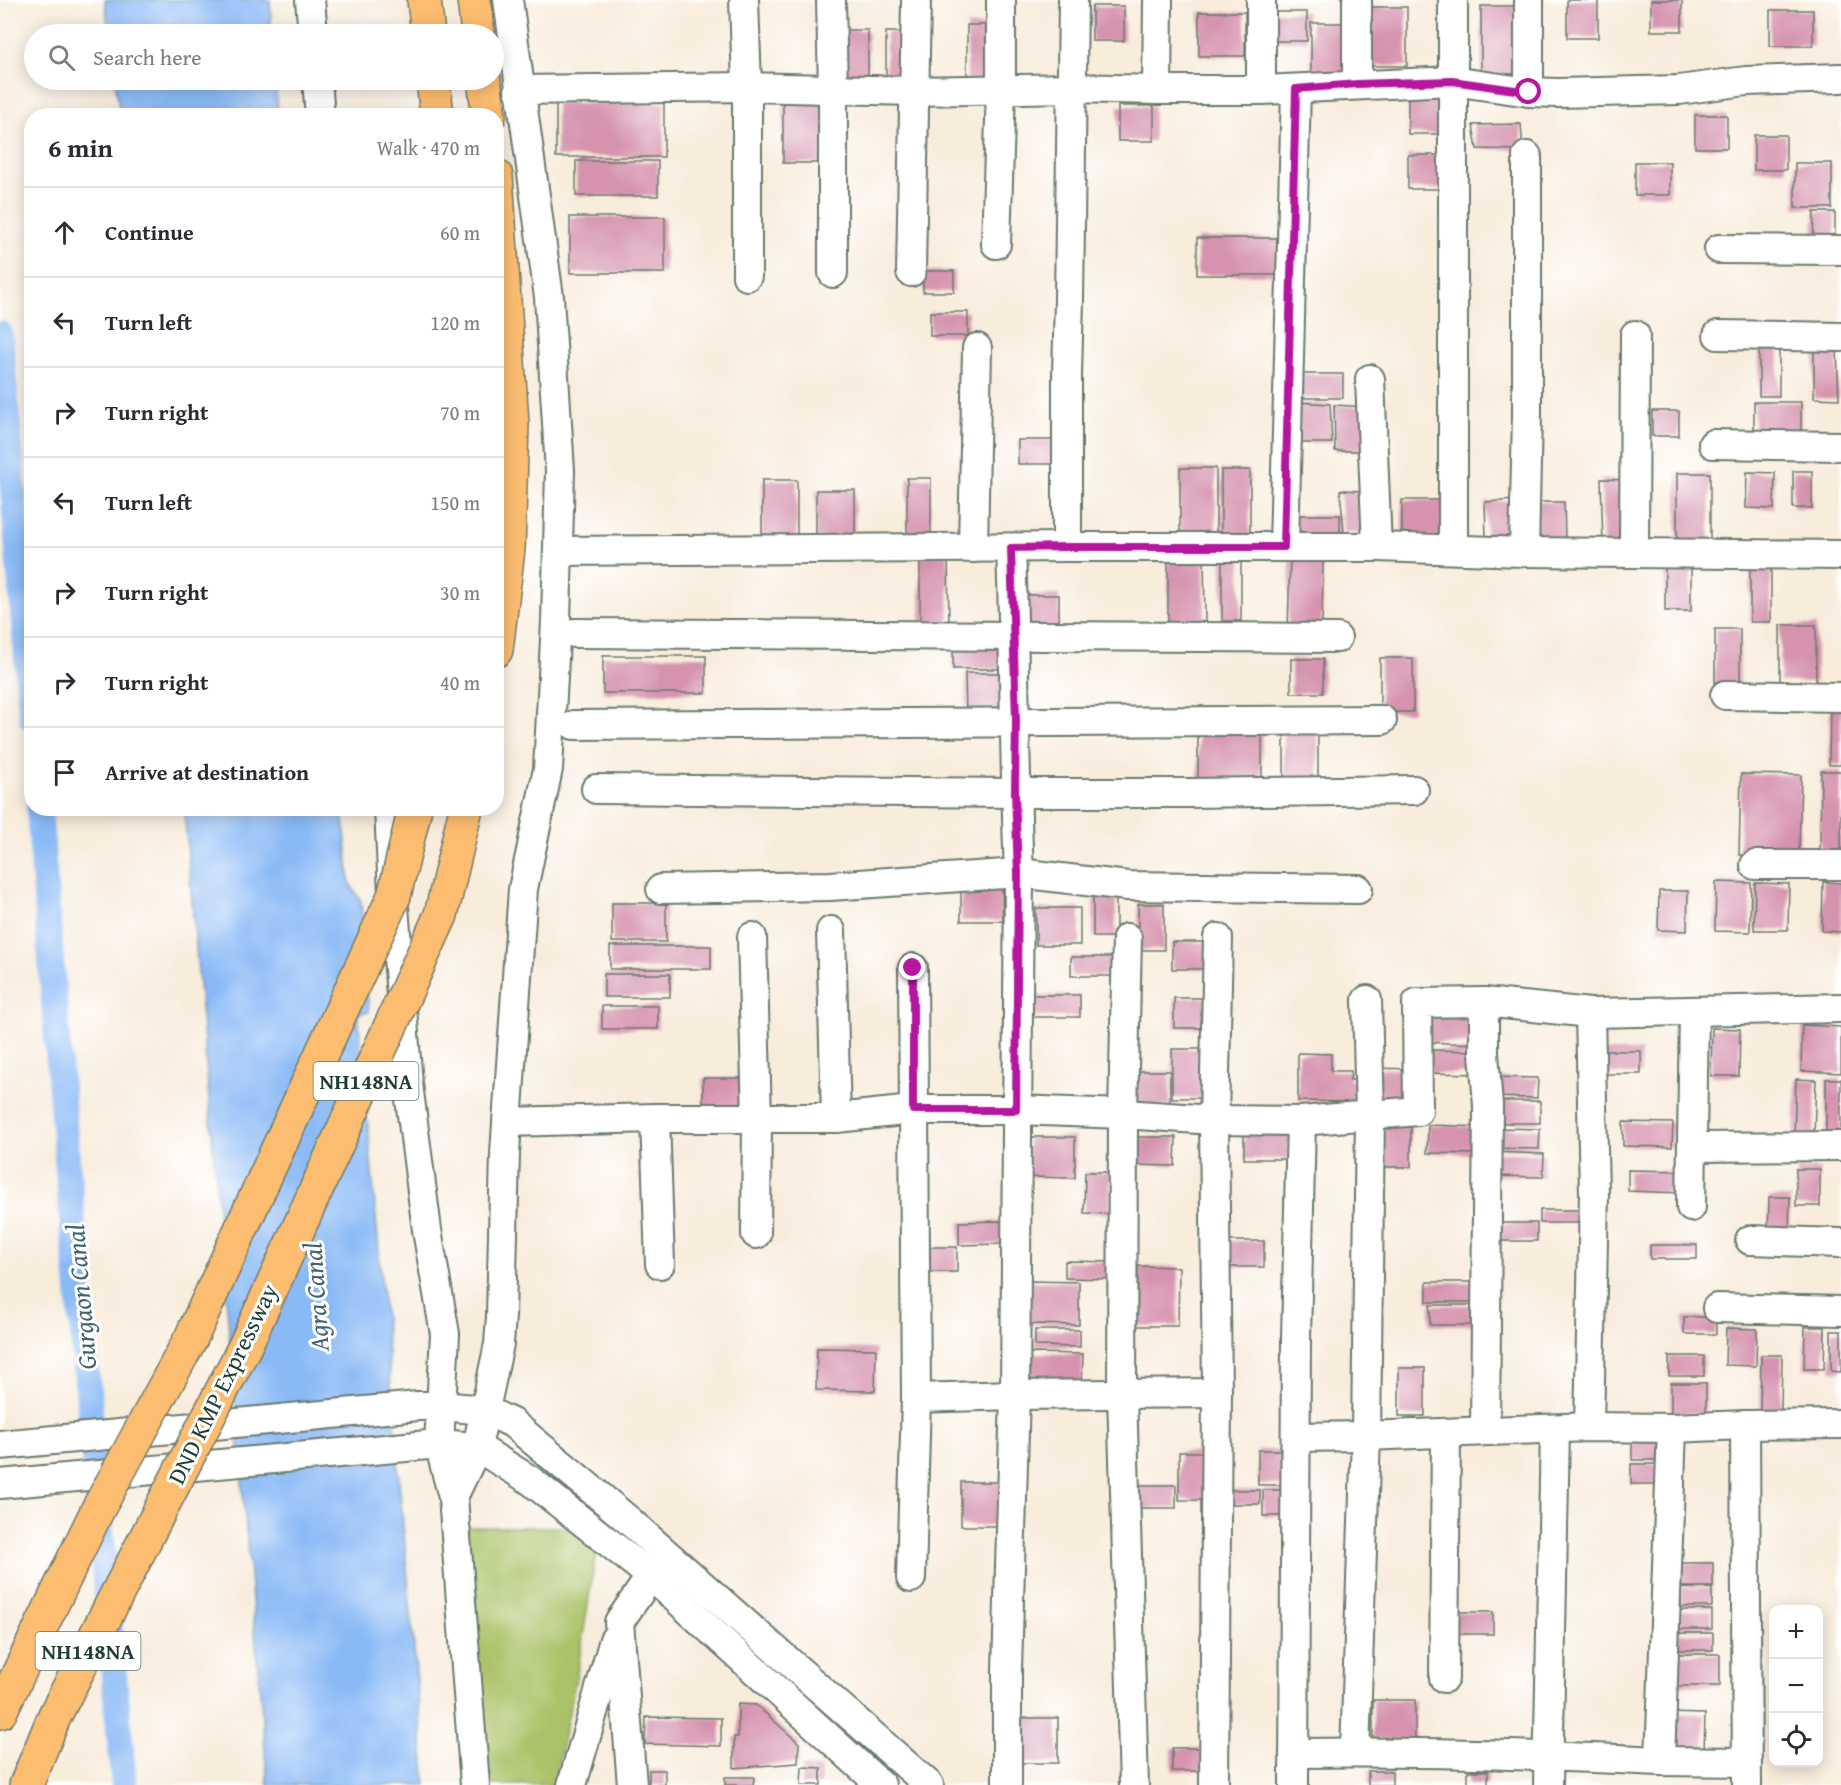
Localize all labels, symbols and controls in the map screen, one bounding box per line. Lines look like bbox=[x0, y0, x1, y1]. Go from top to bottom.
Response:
search box bbox=[24, 24, 504, 90]
icon: search bbox=[45, 41, 78, 74]
text: Search here bbox=[93, 41, 202, 73]
route start bbox=[1515, 78, 1541, 104]
text: 6 min bbox=[48, 128, 113, 167]
text: Walk · 470 m bbox=[377, 133, 480, 162]
icon: ahead bbox=[48, 216, 81, 249]
text: Continue bbox=[105, 216, 194, 248]
text: 60 m bbox=[440, 218, 480, 247]
icon: left bbox=[48, 306, 81, 339]
text: Turn left bbox=[105, 306, 192, 338]
text: 120 m bbox=[430, 308, 480, 337]
icon: right bbox=[48, 396, 81, 429]
text: Turn right bbox=[105, 396, 208, 428]
text: 70 m bbox=[440, 398, 480, 427]
icon: left bbox=[48, 486, 81, 519]
text: Turn left bbox=[105, 486, 192, 518]
text: 150 m bbox=[430, 488, 480, 517]
icon: right bbox=[48, 576, 81, 609]
text: Turn right bbox=[105, 576, 208, 608]
text: 30 m bbox=[440, 578, 480, 607]
icon: right bbox=[48, 666, 81, 699]
text: Turn right bbox=[105, 666, 208, 698]
text: 40 m bbox=[440, 668, 480, 697]
icon: arrive bbox=[48, 756, 81, 789]
text: Arrive at destination bbox=[105, 756, 309, 788]
route end bbox=[899, 954, 925, 980]
road number: NH148NA bbox=[314, 1062, 418, 1100]
water label: Gurgaon Canal bbox=[55, 1223, 106, 1371]
water label: Agra Canal bbox=[292, 1241, 339, 1354]
street label: DND KMP Expressway bbox=[159, 1278, 286, 1490]
map controls bbox=[1769, 1605, 1823, 1767]
button: + bbox=[1769, 1605, 1823, 1659]
road number: NH148NA bbox=[36, 1632, 140, 1670]
button: − bbox=[1769, 1659, 1823, 1713]
button: locate bbox=[1769, 1713, 1823, 1767]

